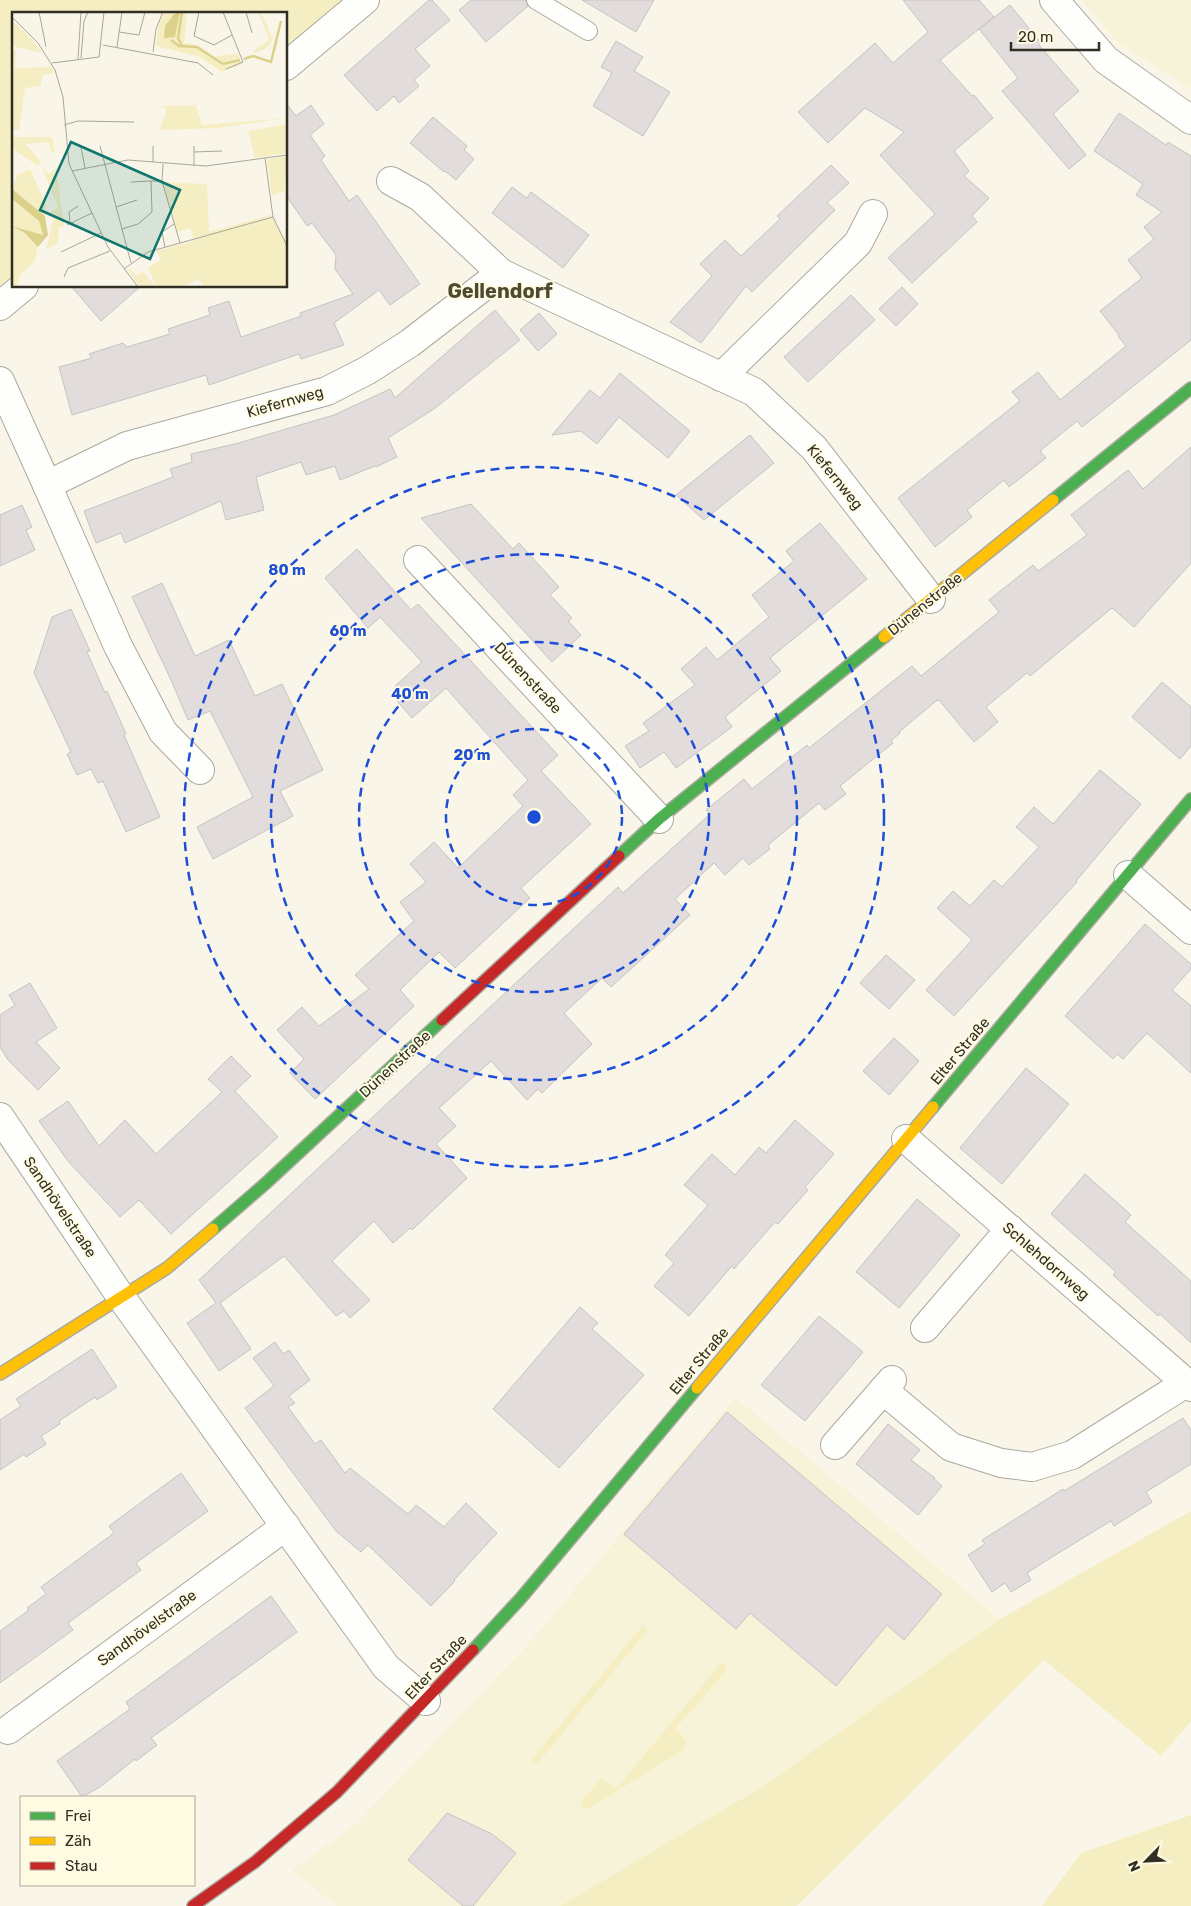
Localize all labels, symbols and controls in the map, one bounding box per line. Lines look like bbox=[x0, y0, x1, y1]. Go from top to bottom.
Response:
inset map bbox=[12, 12, 288, 288]
scale bar bbox=[1011, 20, 1098, 52]
text: 20 m bbox=[1018, 28, 1053, 46]
district label: Gellendorf bbox=[447, 279, 553, 303]
street label: Kiefernweg bbox=[245, 382, 325, 422]
street label: Kiefernweg bbox=[803, 441, 867, 513]
text: 80 m bbox=[268, 561, 306, 579]
street label: Dünenstraße bbox=[884, 569, 966, 639]
text: 60 m bbox=[330, 622, 366, 640]
street label: Dünenstraße bbox=[491, 639, 565, 717]
text: 40 m bbox=[391, 685, 429, 703]
text: 20 m bbox=[454, 746, 490, 764]
centre of rings bbox=[525, 808, 543, 826]
street label: Elter Straße bbox=[927, 1014, 993, 1088]
street label: Dünenstraße bbox=[356, 1027, 434, 1101]
street label: Sandhövelstraße bbox=[20, 1153, 100, 1261]
street label: Schlehdornweg bbox=[999, 1218, 1093, 1304]
street label: Elter Straße bbox=[666, 1324, 732, 1398]
street label: Sandhövelstraße bbox=[94, 1586, 200, 1670]
street label: Elter Straße bbox=[401, 1631, 471, 1703]
legend bbox=[20, 1796, 195, 1886]
text: Frei bbox=[65, 1807, 91, 1825]
text: Zäh bbox=[65, 1832, 91, 1850]
north arrow bbox=[1121, 1836, 1171, 1886]
text: Stau bbox=[65, 1857, 98, 1875]
text: N bbox=[1125, 1858, 1144, 1874]

